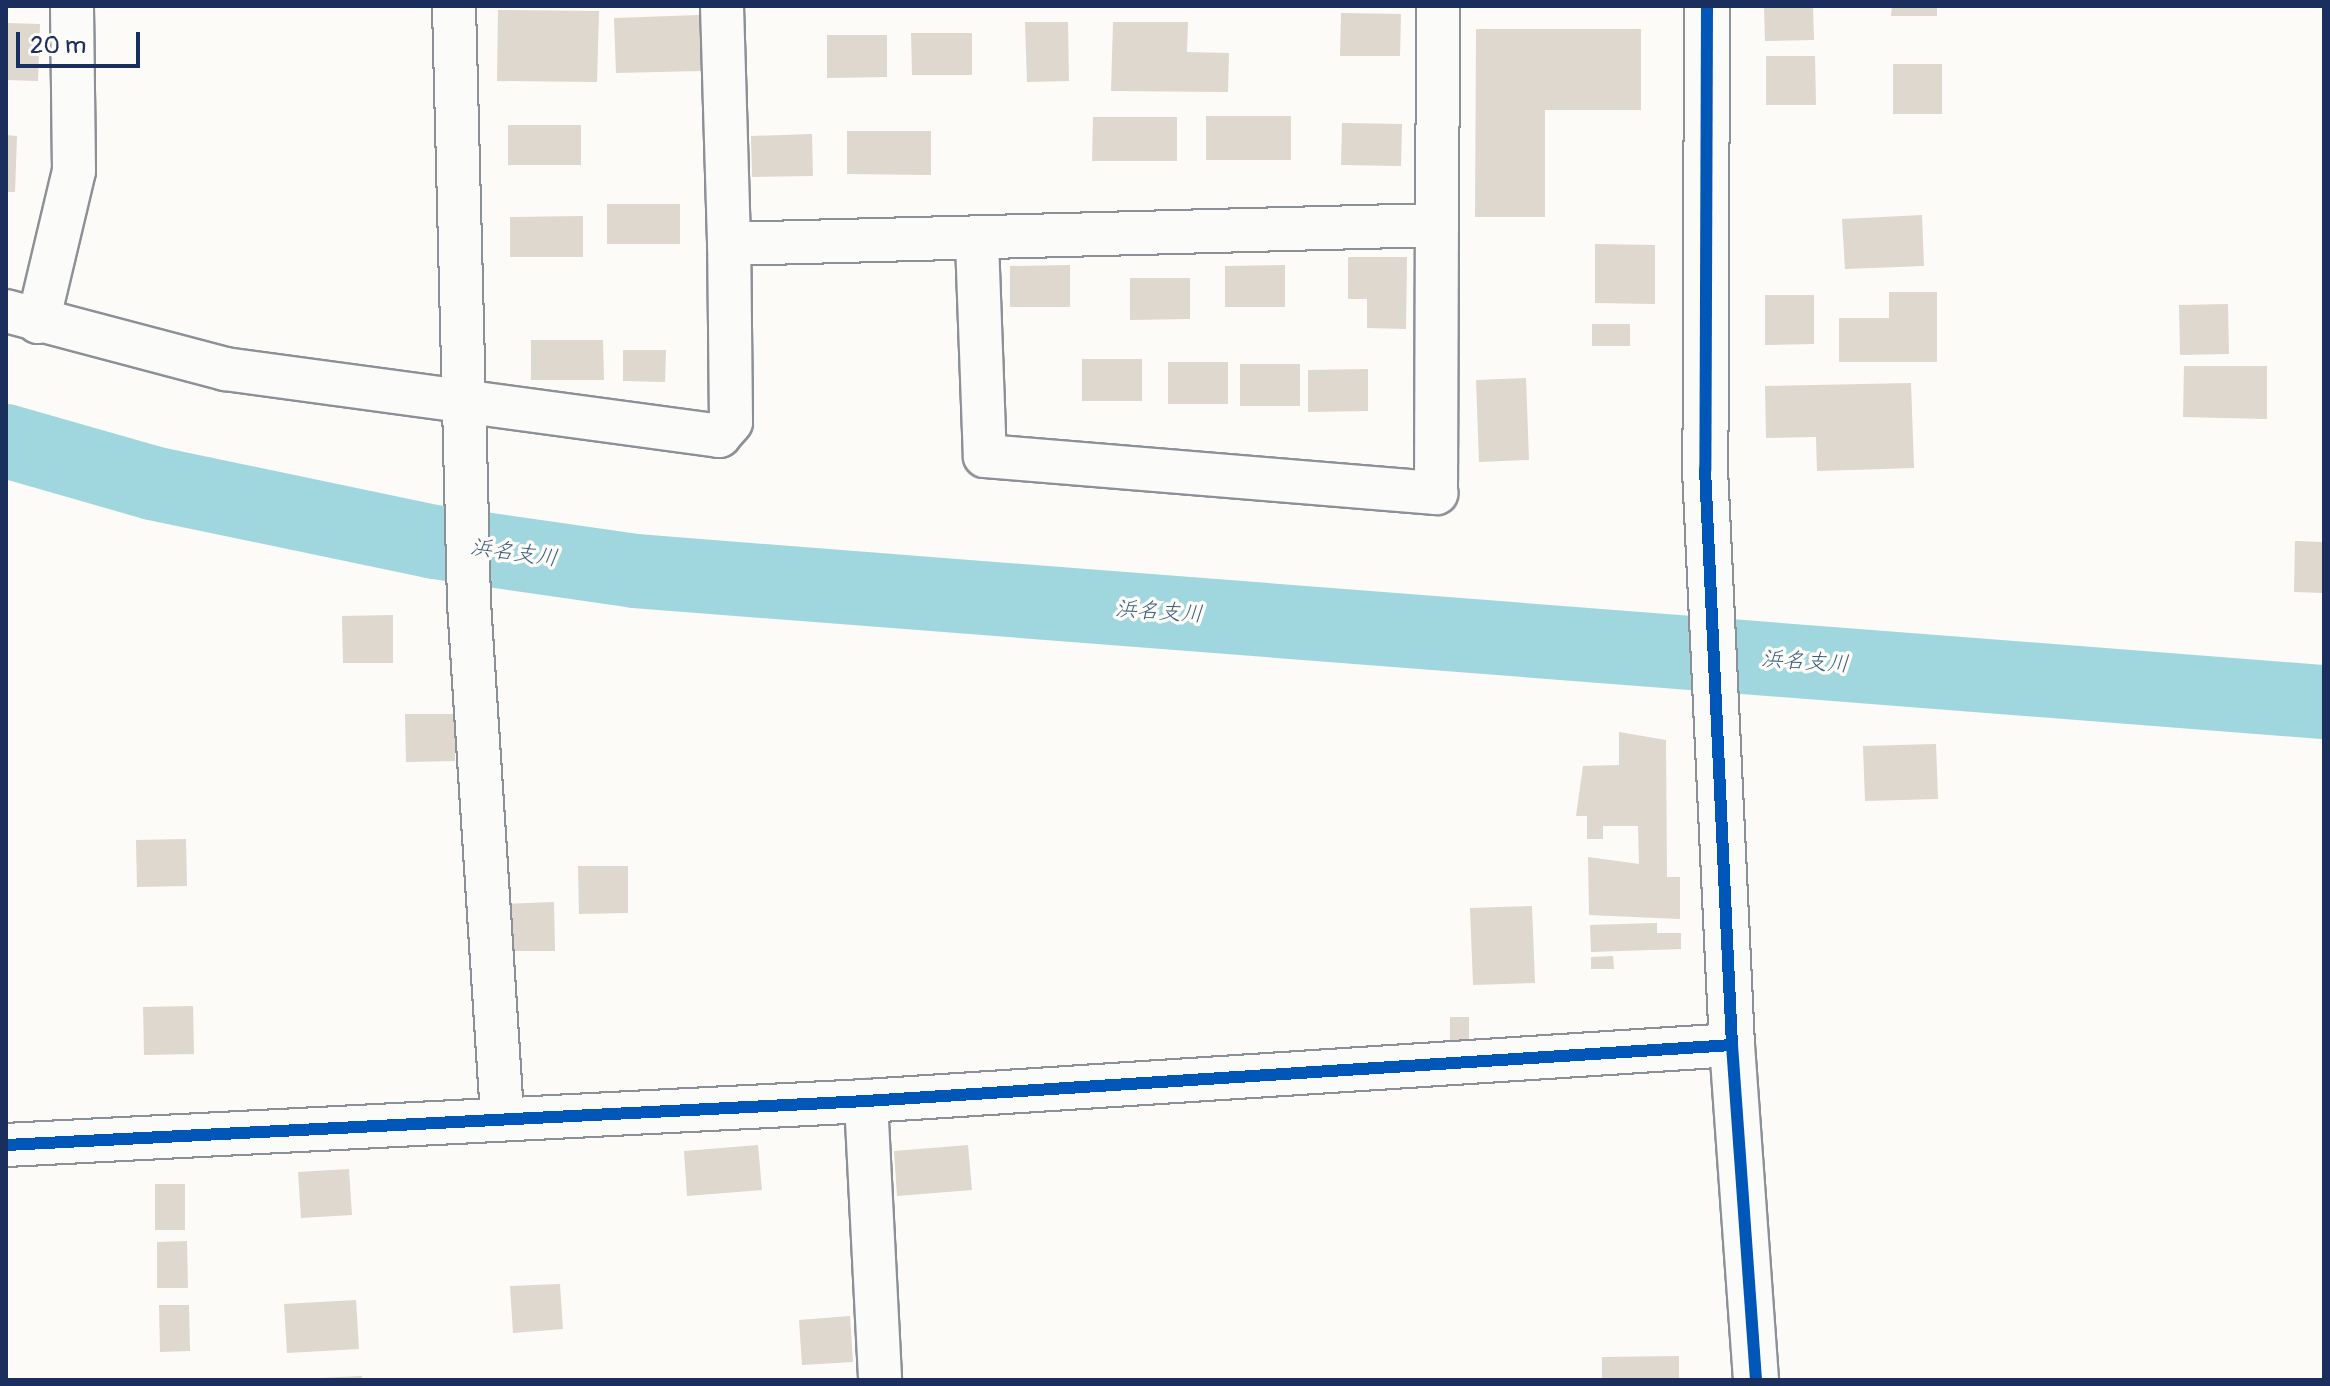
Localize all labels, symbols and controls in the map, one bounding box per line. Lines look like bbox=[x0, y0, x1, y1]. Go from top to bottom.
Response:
scale bar bbox=[20, 16, 144, 66]
text: 20 m bbox=[30, 31, 86, 60]
water label: 浜名支川 bbox=[469, 534, 559, 572]
water label: 浜名支川 bbox=[1114, 596, 1204, 628]
water label: 浜名支川 bbox=[1760, 646, 1850, 678]

